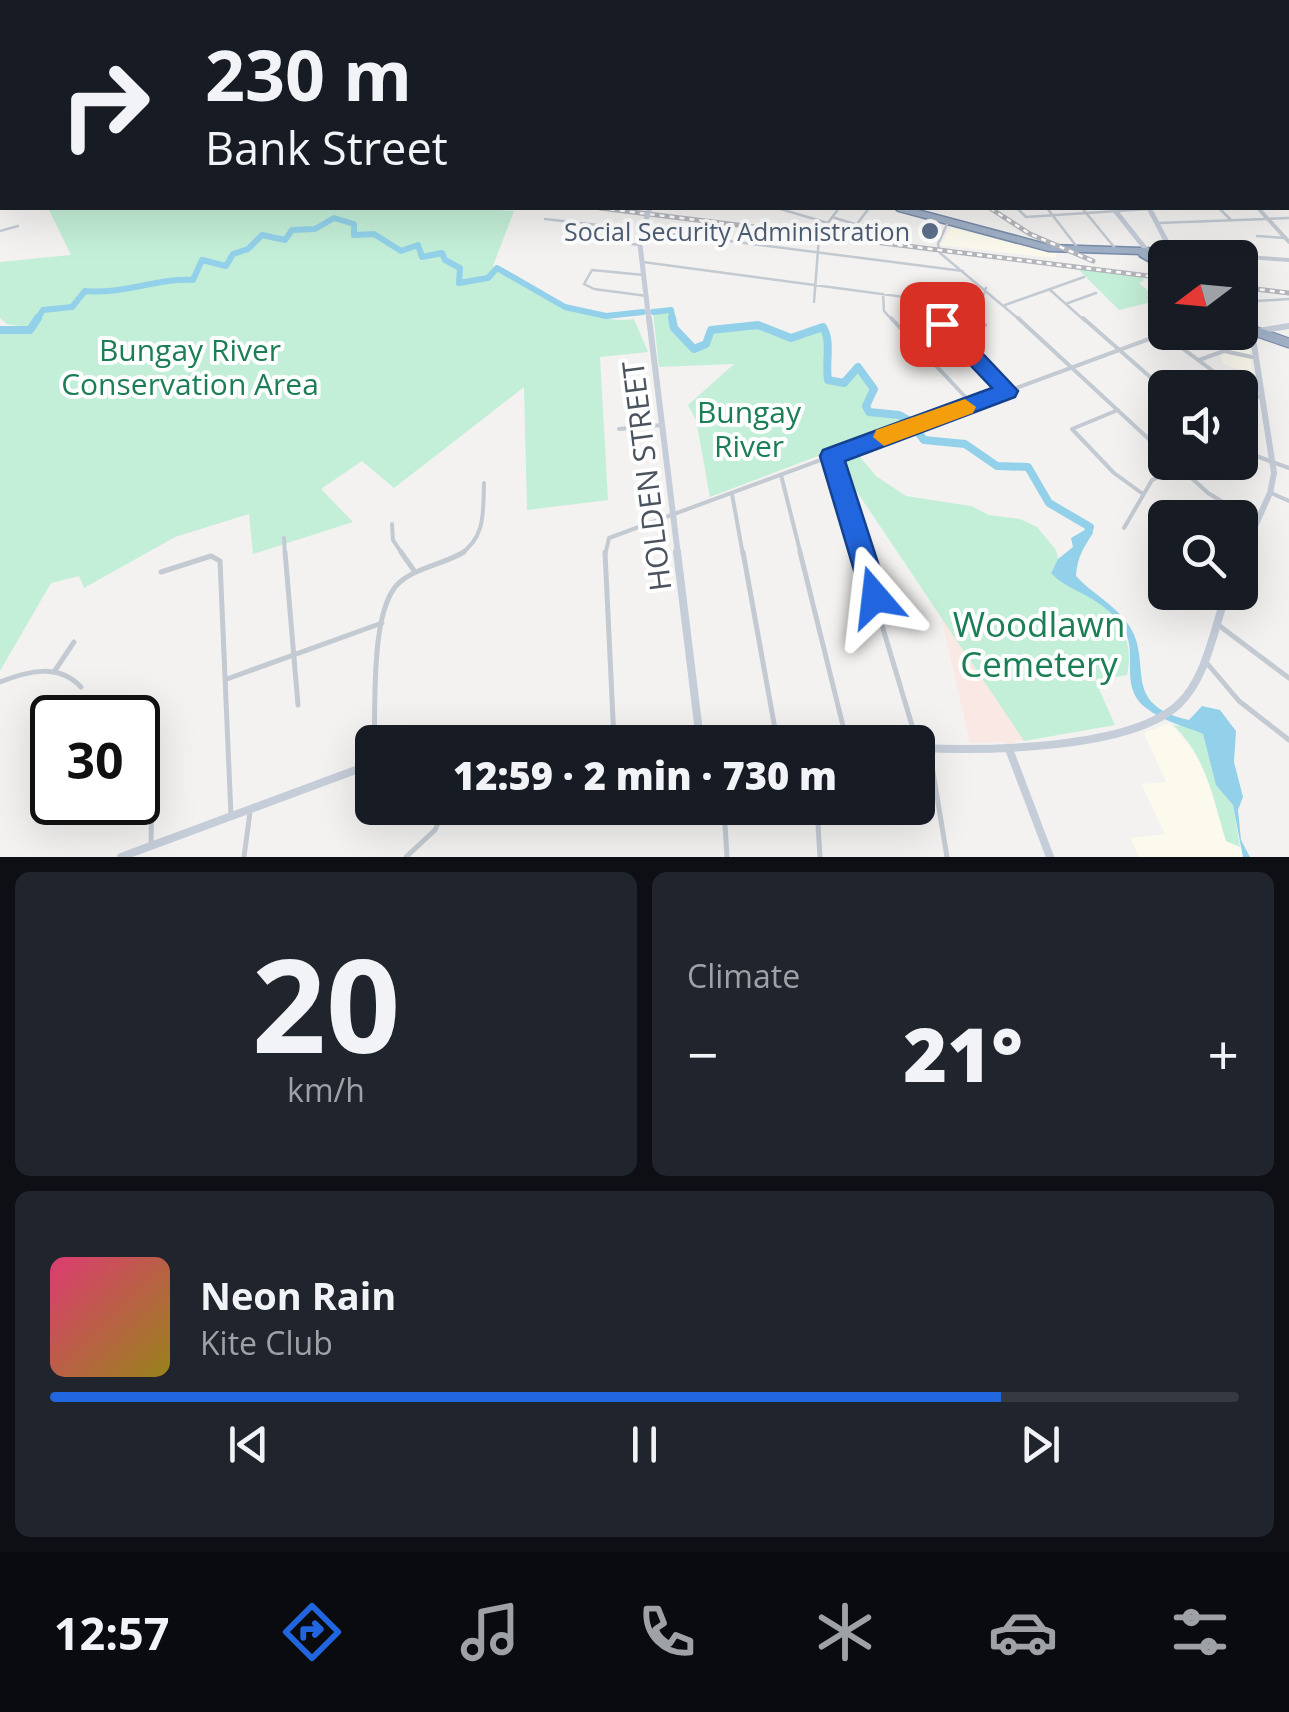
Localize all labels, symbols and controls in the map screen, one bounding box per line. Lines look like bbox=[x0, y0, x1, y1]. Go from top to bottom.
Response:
text: 230 m bbox=[205, 26, 412, 122]
icon: right bbox=[40, 40, 170, 170]
text: Bank Street bbox=[205, 117, 448, 178]
place label: Social Security Administration bbox=[564, 214, 910, 248]
marker: Social Security Administration bbox=[919, 220, 941, 242]
north arrow bbox=[1148, 240, 1258, 350]
map controls bbox=[1148, 240, 1258, 610]
pin bbox=[900, 282, 985, 367]
icon: arrive bbox=[915, 297, 970, 352]
park label: Bungay River Conservation Area bbox=[61, 329, 319, 404]
street label: HOLDEN STREET bbox=[612, 358, 680, 593]
button: sound bbox=[1148, 370, 1258, 480]
park label: Bungay River bbox=[697, 391, 802, 466]
button: search bbox=[1148, 500, 1258, 610]
position arrow bbox=[823, 545, 927, 649]
park label: Woodlawn Cemetery bbox=[953, 600, 1125, 687]
speed limit sign: 30 bbox=[30, 695, 160, 825]
text: 12:59 · 2 min · 730 m bbox=[453, 749, 837, 801]
text: 20 bbox=[252, 914, 400, 1091]
text: Climate bbox=[687, 954, 800, 997]
text: 21° bbox=[903, 1002, 1023, 1104]
text: − bbox=[687, 1016, 718, 1091]
text: + bbox=[1208, 1016, 1239, 1091]
text: km/h bbox=[287, 1068, 365, 1111]
text: Neon Rain bbox=[200, 1269, 396, 1321]
text: Kite Club bbox=[200, 1321, 333, 1364]
icon: previous bbox=[221, 1417, 276, 1472]
icon: pause bbox=[617, 1417, 672, 1472]
icon: next bbox=[1013, 1417, 1068, 1472]
icon: directions bbox=[277, 1597, 347, 1667]
icon: music bbox=[455, 1597, 525, 1667]
icon: phone bbox=[632, 1597, 702, 1667]
icon: climate bbox=[810, 1597, 880, 1667]
icon: car bbox=[988, 1597, 1058, 1667]
icon: filters bbox=[1165, 1597, 1235, 1667]
text: 12:57 bbox=[54, 1602, 170, 1663]

